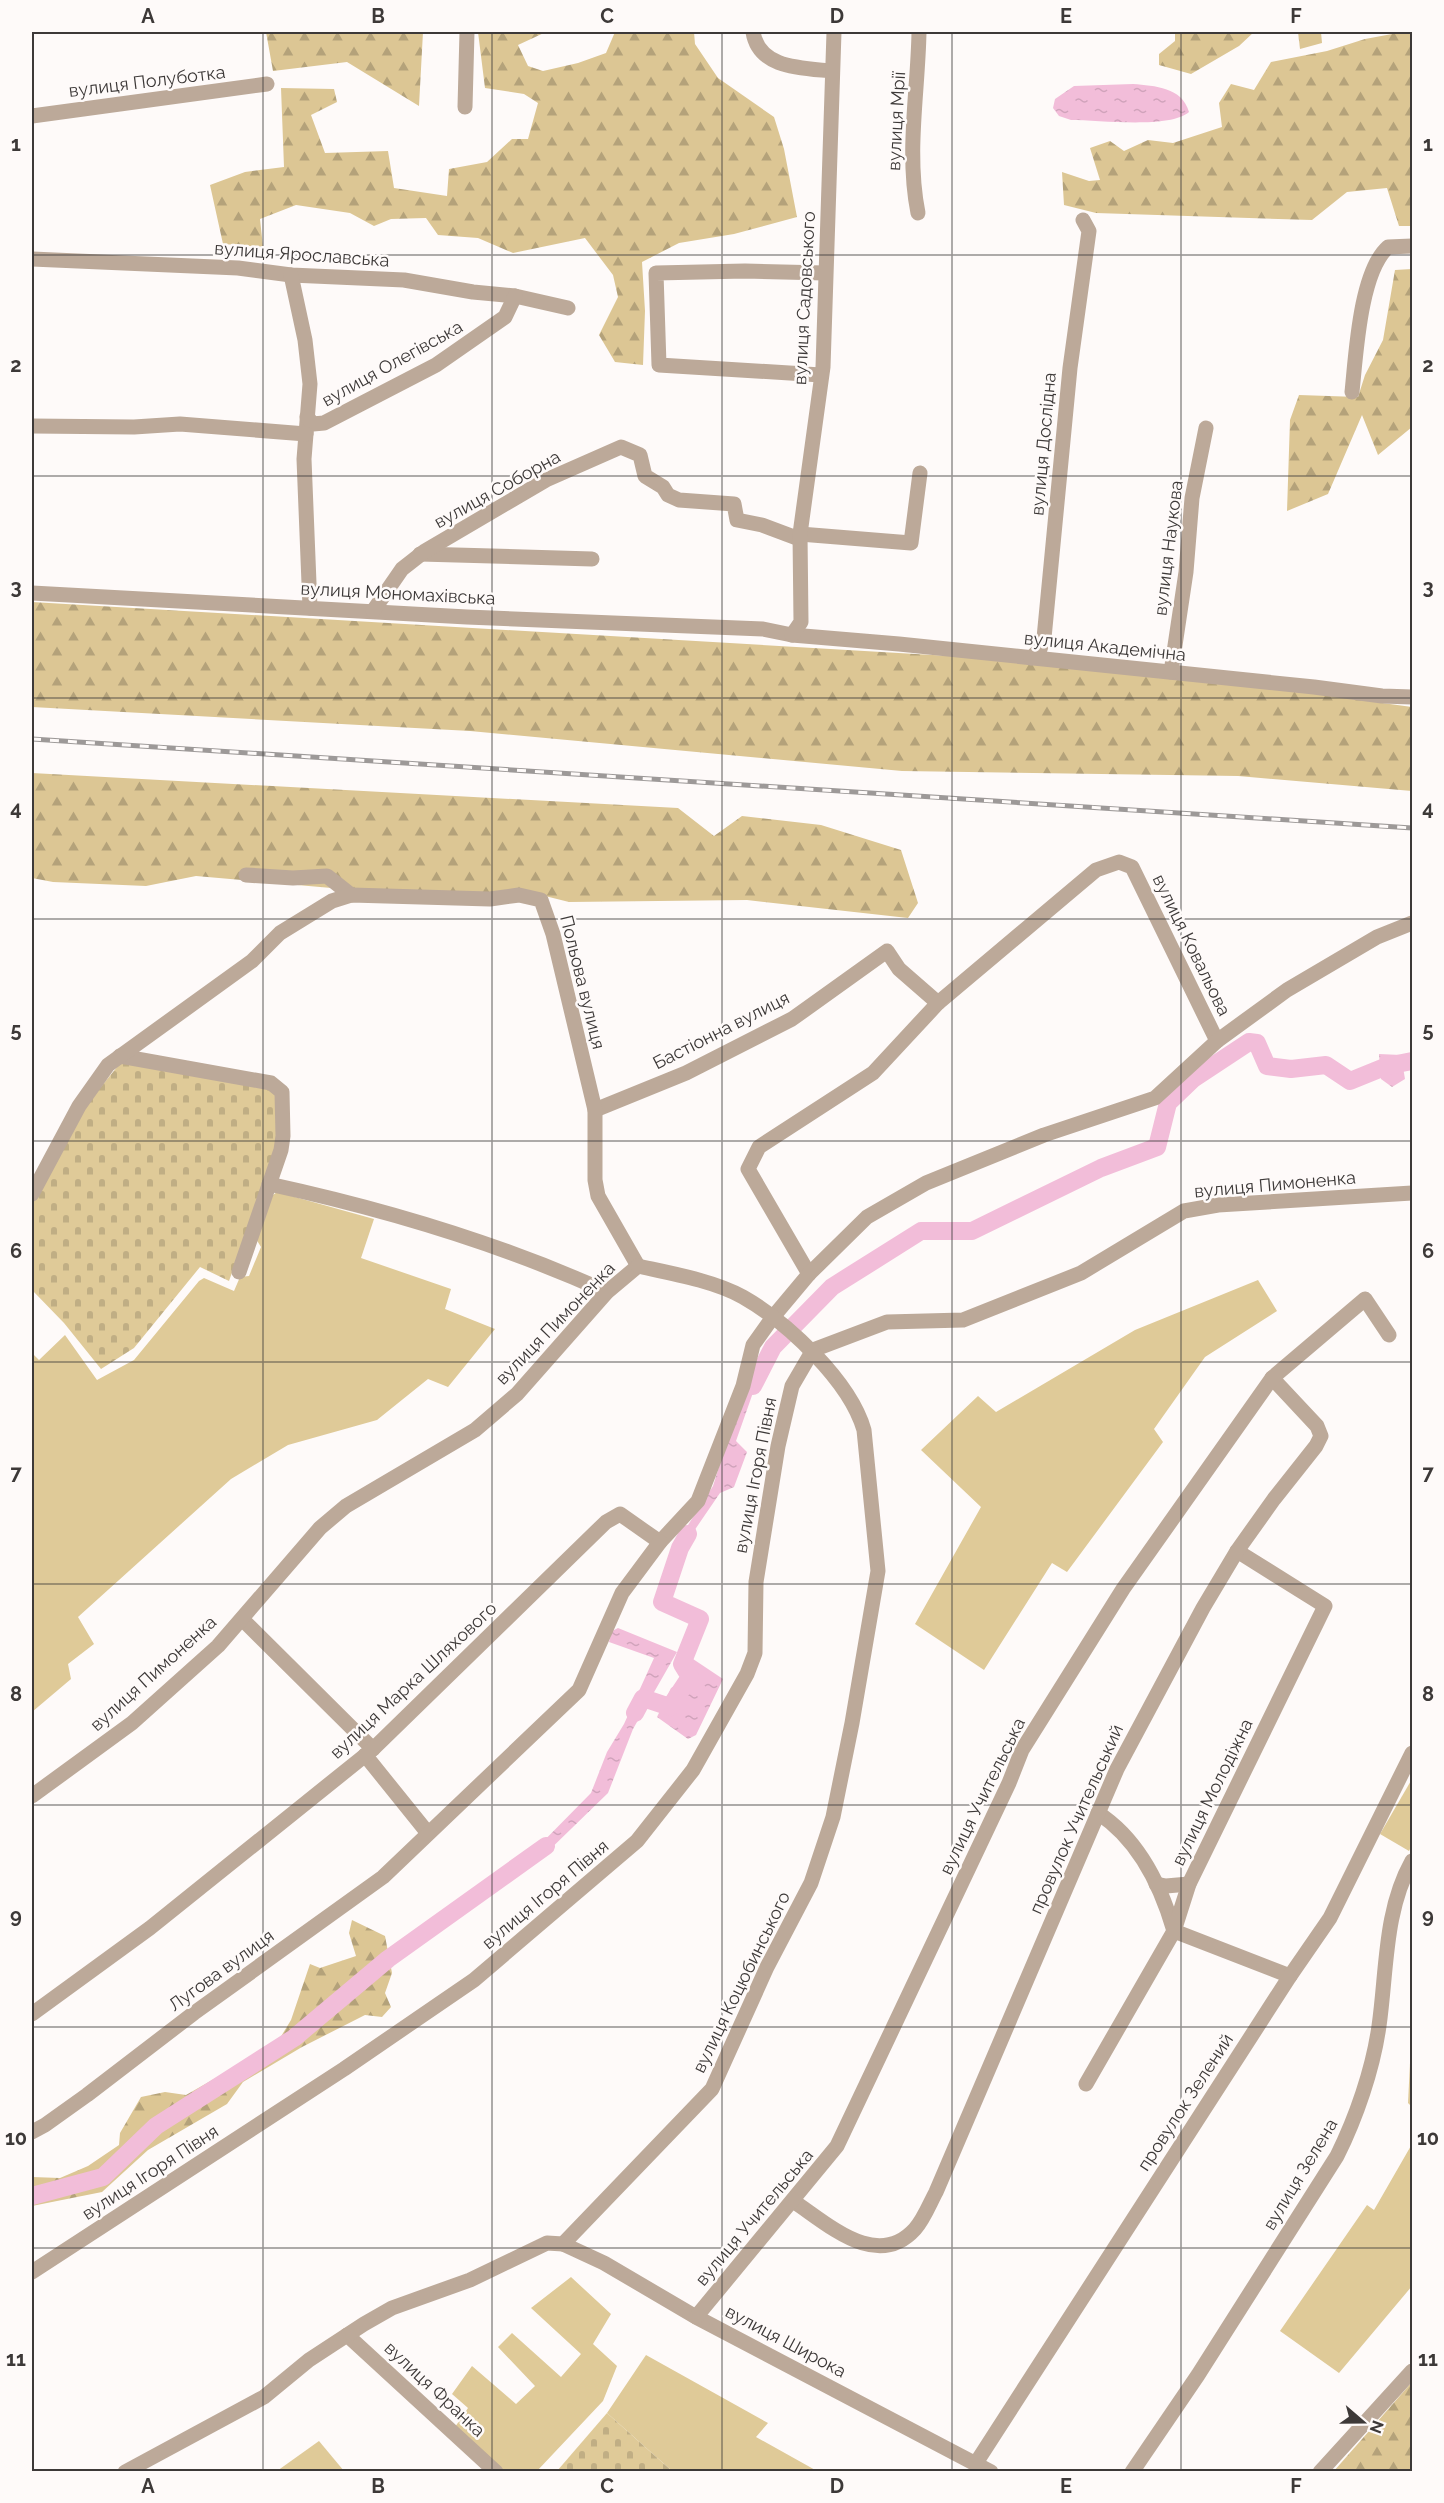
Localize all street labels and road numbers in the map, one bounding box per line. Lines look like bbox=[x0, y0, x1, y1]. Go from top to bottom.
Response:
street label: вулиця Полуботка bbox=[68, 61, 226, 101]
street label: вулиця Мрії bbox=[883, 71, 909, 171]
street label: вулиця Садовського bbox=[789, 210, 819, 385]
street label: вулиця Ярославська bbox=[214, 237, 390, 271]
street label: вулиця Олегівська bbox=[318, 316, 466, 410]
street label: вулиця Дослідна bbox=[1026, 372, 1060, 516]
street label: вулиця Соборна bbox=[430, 446, 564, 532]
street label: вулиця Наукова bbox=[1149, 479, 1187, 617]
street label: вулиця Мономахівська bbox=[300, 577, 496, 609]
street label: вулиця Академічна bbox=[1023, 627, 1187, 665]
street label: вулиця Ковальова bbox=[1149, 871, 1235, 1019]
street label: Польова вулиця bbox=[556, 913, 610, 1051]
street label: Бастіонна вулиця bbox=[649, 987, 793, 1073]
street label: вулиця Пимоненка bbox=[1193, 1166, 1357, 1202]
street label: вулиця Пимоненка bbox=[491, 1257, 619, 1389]
street label: вулиця Ігоря Півня bbox=[730, 1395, 780, 1555]
street label: вулиця Марка Шляхового bbox=[325, 1597, 501, 1763]
street label: вулиця Пимоненка bbox=[86, 1611, 220, 1735]
street label: вулиця Учительська bbox=[935, 1714, 1029, 1878]
street label: вулиця Молодіжна bbox=[1167, 1715, 1257, 1869]
street label: провулок Учительський bbox=[1025, 1721, 1127, 1917]
street label: вулиця Ігоря Півня bbox=[478, 1835, 612, 1953]
street label: вулиця Коцюбинського bbox=[688, 1888, 794, 2076]
street label: Лугова вулиця bbox=[164, 1925, 278, 2015]
street label: провулок Зелений bbox=[1133, 2029, 1237, 2175]
street label: вулиця Зелена bbox=[1259, 2115, 1341, 2233]
street label: вулиця Ігоря Півня bbox=[78, 2120, 222, 2224]
street label: вулиця Учительська bbox=[691, 2144, 817, 2290]
street label: вулиця Широка bbox=[722, 2300, 850, 2382]
street label: вулиця Франка bbox=[380, 2337, 490, 2441]

